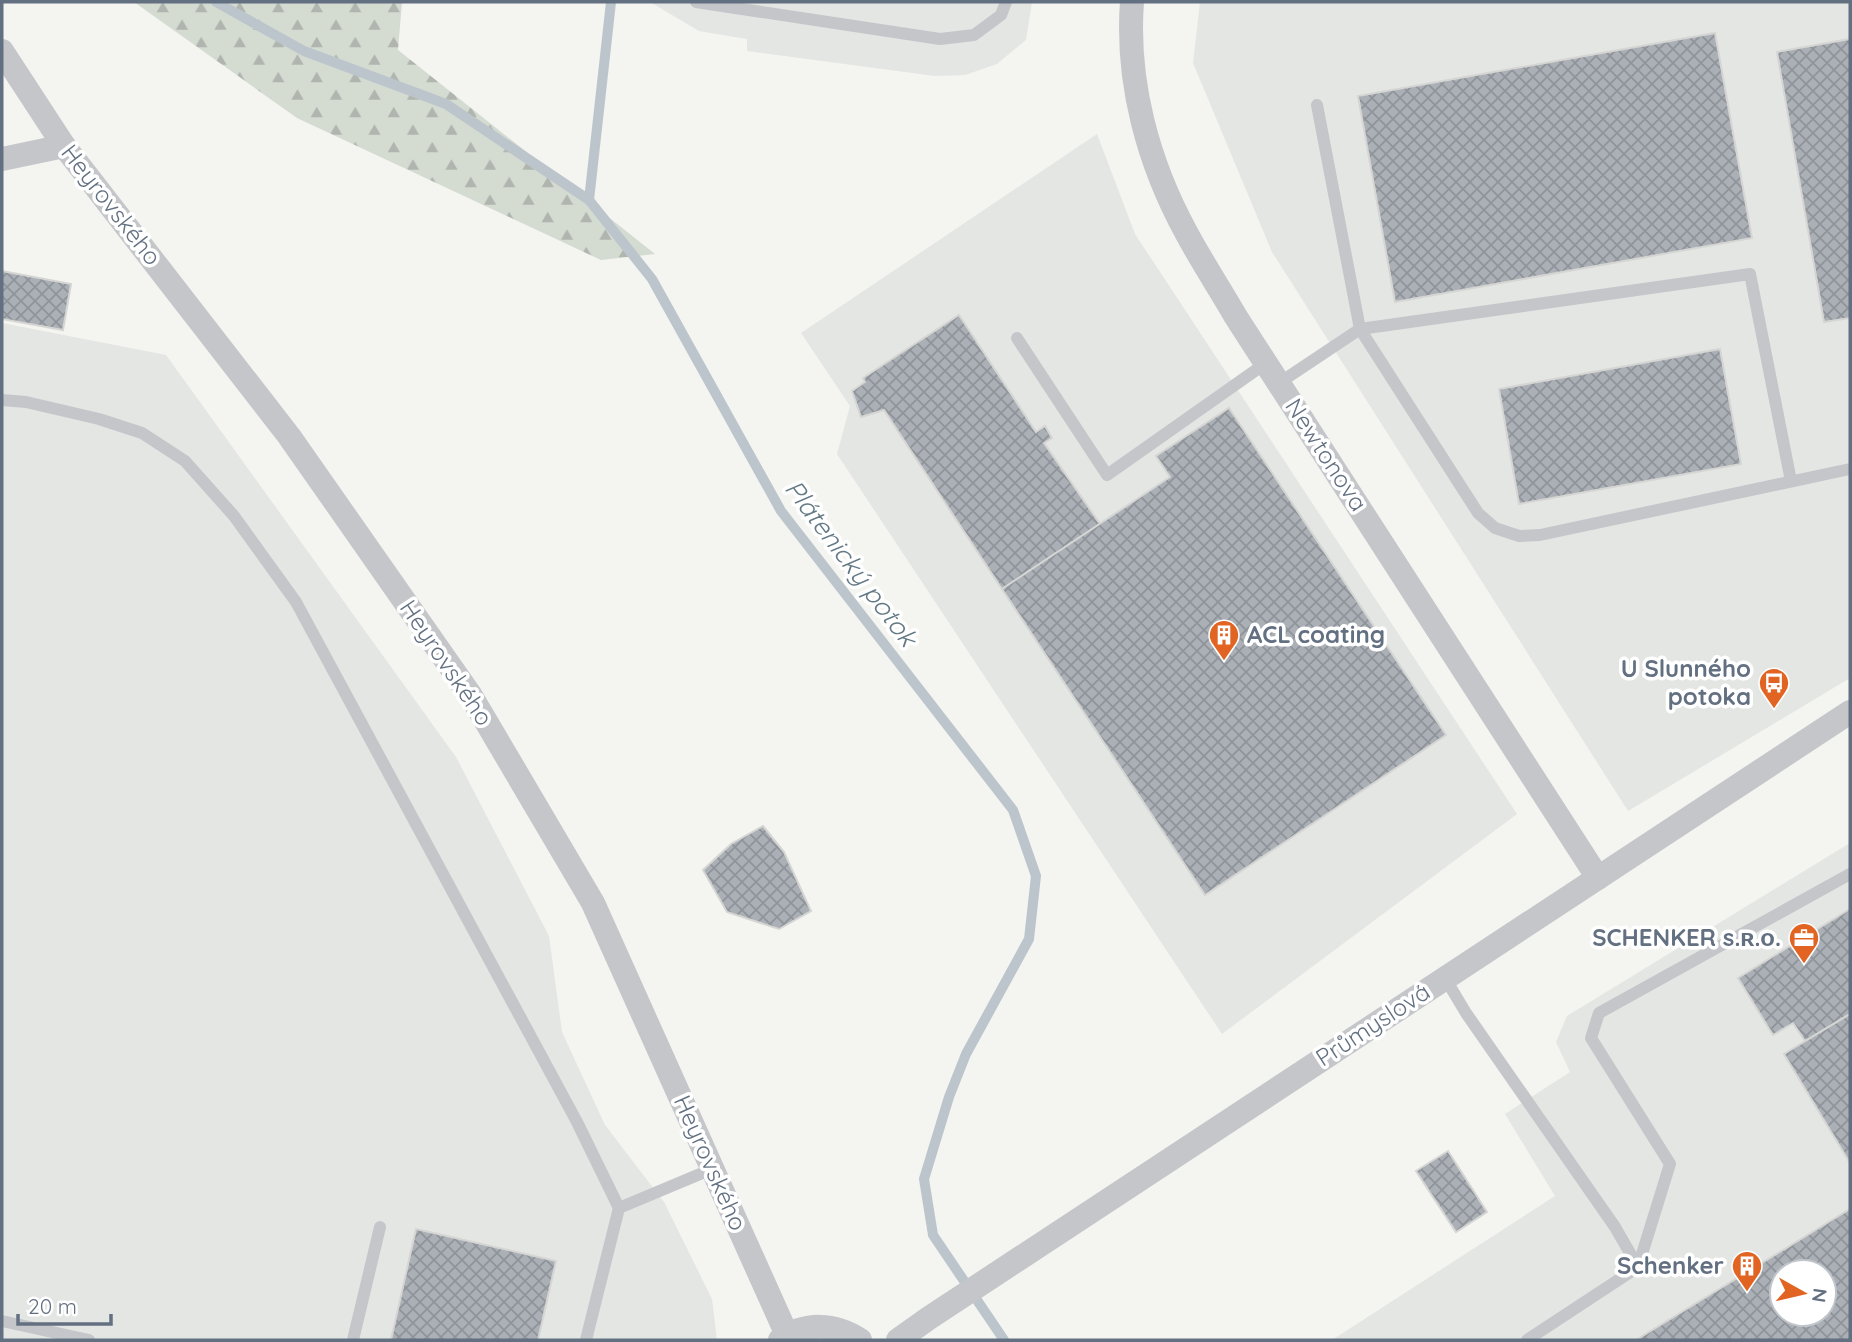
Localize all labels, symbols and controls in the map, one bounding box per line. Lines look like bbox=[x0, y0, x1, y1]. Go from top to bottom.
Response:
street label: Heyrovského bbox=[55, 138, 168, 271]
street label: Newtonova bbox=[1279, 393, 1374, 516]
water label: Plátenický potok bbox=[778, 473, 926, 654]
street label: Heyrovského bbox=[394, 594, 500, 731]
building icon: ACL coating bbox=[1207, 618, 1241, 662]
place label: ACL coating bbox=[1247, 619, 1385, 649]
place label: U Slunného potoka bbox=[1621, 653, 1751, 711]
bus stop icon: U Slunného potoka bbox=[1757, 666, 1791, 710]
office icon: SCHENKER s.ʀ.ᴏ. bbox=[1787, 921, 1821, 965]
place label: SCHENKER s.ʀ.ᴏ. bbox=[1592, 922, 1781, 952]
street label: Průmyslová bbox=[1310, 976, 1435, 1072]
street label: Heyrovského bbox=[668, 1090, 754, 1235]
building icon: Schenker bbox=[1730, 1249, 1764, 1293]
place label: Schenker bbox=[1617, 1250, 1724, 1280]
north arrow bbox=[1768, 1258, 1838, 1328]
scale bar bbox=[18, 1282, 110, 1326]
text: N bbox=[1807, 1287, 1833, 1304]
text: 20 m bbox=[28, 1293, 77, 1319]

